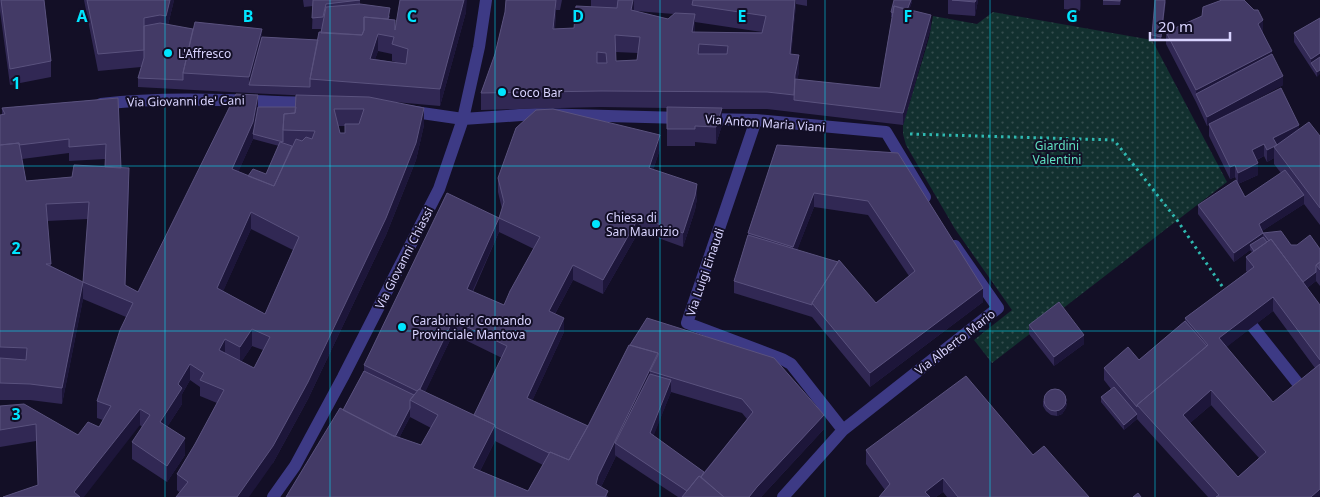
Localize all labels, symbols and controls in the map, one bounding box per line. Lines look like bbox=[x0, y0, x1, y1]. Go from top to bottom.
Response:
text: A bbox=[76, 5, 88, 27]
text: B bbox=[243, 5, 253, 27]
text: C bbox=[407, 5, 417, 27]
text: D bbox=[572, 5, 584, 27]
text: E bbox=[738, 5, 747, 27]
text: F bbox=[904, 5, 912, 27]
text: G bbox=[1066, 5, 1078, 27]
scale bar bbox=[1150, 10, 1230, 42]
text: 20 m bbox=[1158, 16, 1193, 36]
place label: L'Affresco bbox=[178, 45, 231, 62]
marker: L'Affresco bbox=[162, 47, 174, 59]
text: 1 bbox=[11, 72, 21, 94]
place label: Coco Bar bbox=[512, 84, 563, 101]
marker: Coco Bar bbox=[496, 86, 508, 98]
street label: Via Giovanni de' Cani bbox=[127, 91, 245, 111]
street label: Via Anton Maria Viani bbox=[704, 110, 826, 136]
park label: Giardini Valentini bbox=[1033, 137, 1081, 168]
street label: Via Giovanni Chiassi bbox=[371, 204, 437, 312]
place label: Chiesa di San Maurizio bbox=[606, 209, 679, 240]
marker: Chiesa di San Maurizio bbox=[590, 218, 602, 230]
street label: Via Luigi Einaudi bbox=[682, 226, 728, 318]
text: 2 bbox=[11, 237, 21, 259]
street label: Via Alberto Mario bbox=[911, 305, 999, 379]
place label: Carabinieri Comando Provinciale Mantova bbox=[412, 312, 532, 343]
marker: Carabinieri Comando Provinciale Mantova bbox=[396, 321, 408, 333]
text: 3 bbox=[11, 403, 21, 425]

